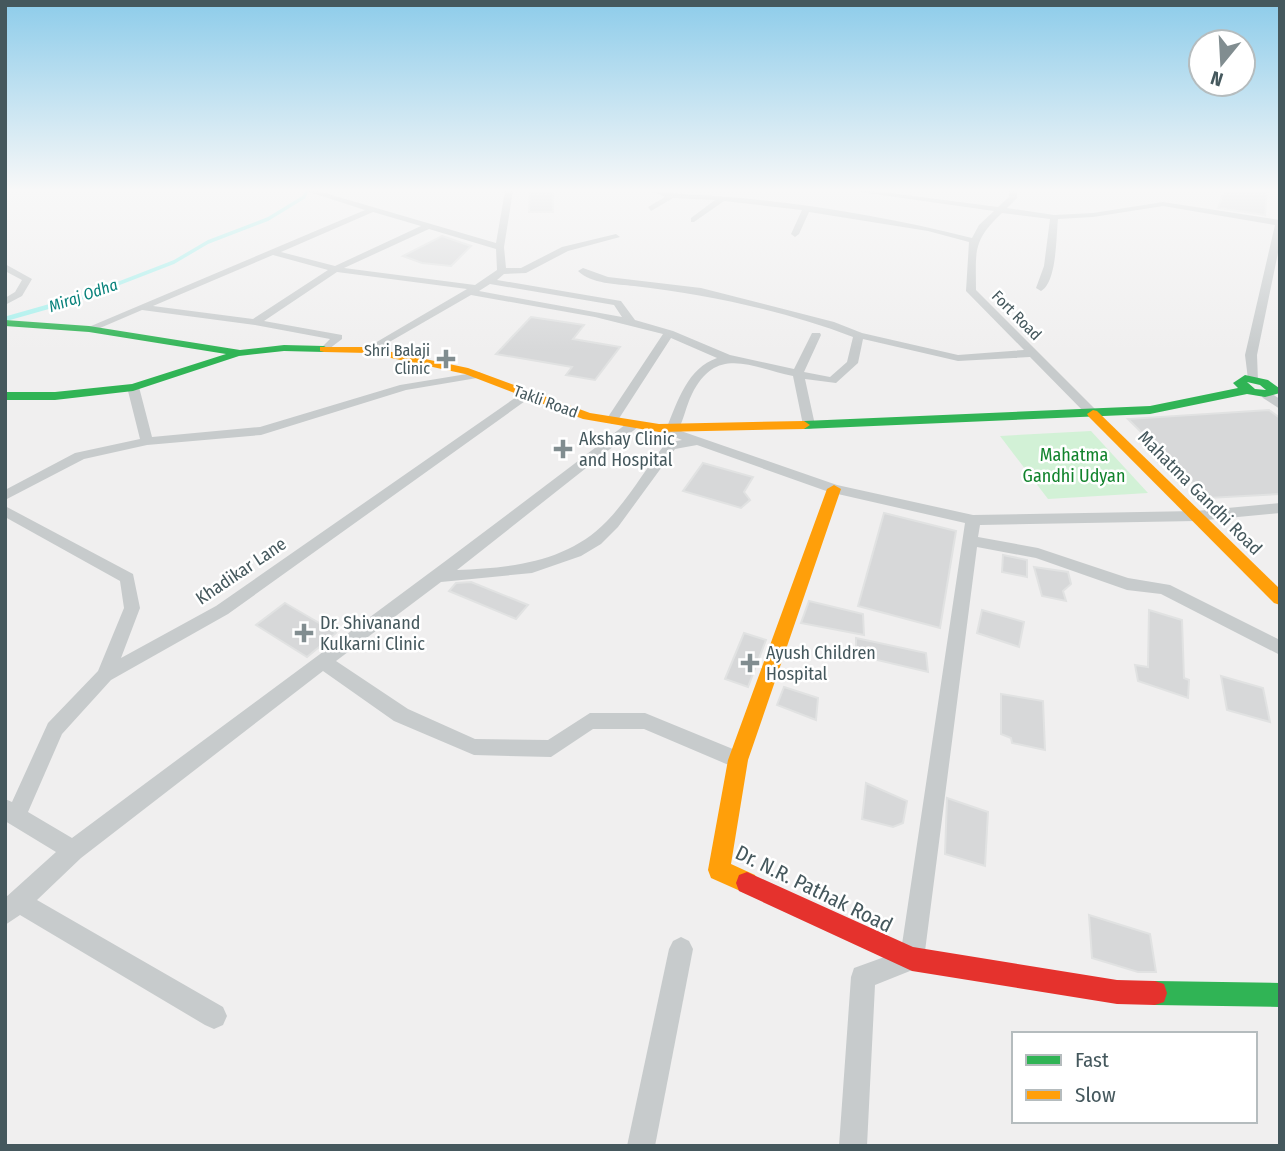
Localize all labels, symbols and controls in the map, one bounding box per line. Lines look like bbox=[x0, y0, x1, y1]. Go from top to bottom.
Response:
north arrow bbox=[1187, 28, 1257, 98]
text: N bbox=[1208, 66, 1226, 91]
water label: Miraj Odha bbox=[46, 275, 120, 316]
street label: Fort Road bbox=[988, 287, 1045, 344]
place label: Shri Balaji Clinic bbox=[364, 341, 430, 378]
marker: Shri Balaji Clinic bbox=[436, 349, 456, 369]
street label: Takli Road bbox=[511, 381, 581, 422]
street label: Mahatma Gandhi Road bbox=[1133, 426, 1267, 560]
place label: Akshay Clinic and Hospital bbox=[579, 428, 675, 471]
marker: Akshay Clinic and Hospital bbox=[553, 439, 573, 459]
park label: Mahatma Gandhi Udyan bbox=[1023, 444, 1125, 487]
street label: Khadikar Lane bbox=[192, 533, 291, 609]
place label: Dr. Shivanand Kulkarni Clinic bbox=[320, 612, 425, 655]
marker: Dr. Shivanand Kulkarni Clinic bbox=[294, 623, 314, 643]
place label: Ayush Children Hospital bbox=[766, 642, 876, 685]
marker: Ayush Children Hospital bbox=[740, 653, 760, 673]
street label: Dr. N.R. Pathak Road bbox=[731, 840, 897, 938]
legend bbox=[1012, 1032, 1257, 1123]
text: Fast bbox=[1075, 1047, 1109, 1073]
text: Slow bbox=[1075, 1082, 1116, 1108]

